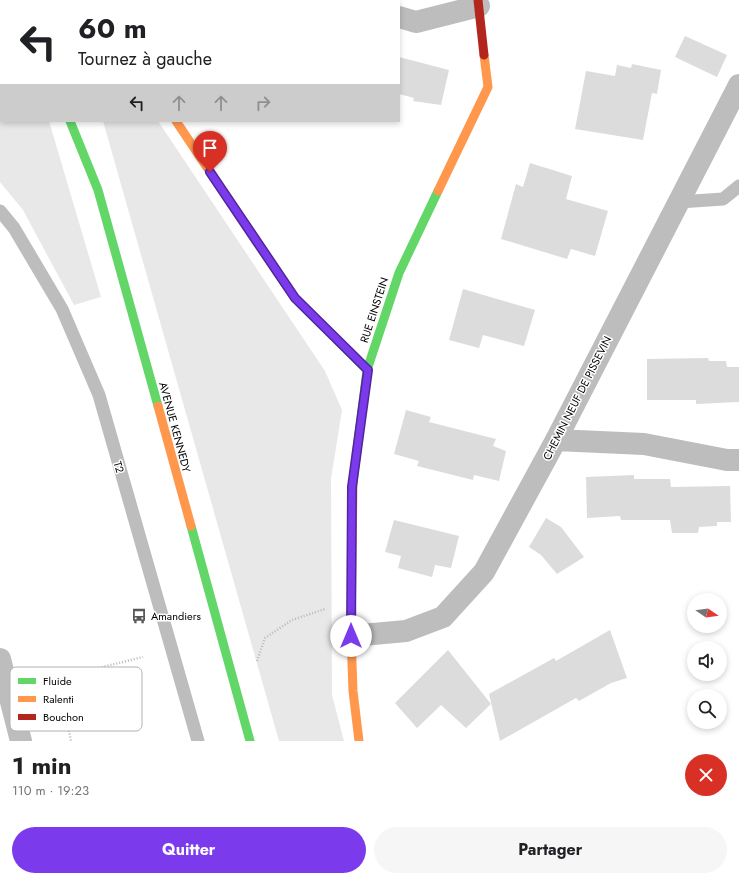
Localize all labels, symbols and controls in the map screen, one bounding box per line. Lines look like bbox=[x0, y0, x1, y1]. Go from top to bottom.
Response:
text: 60 m bbox=[78, 8, 147, 49]
icon: left bbox=[12, 16, 64, 68]
text: Tournez à gauche bbox=[78, 46, 212, 72]
icon: left bbox=[126, 92, 148, 114]
icon: ahead bbox=[168, 92, 190, 114]
icon: ahead bbox=[210, 92, 232, 114]
icon: right bbox=[252, 92, 274, 114]
pin bbox=[193, 131, 227, 172]
icon: arrive bbox=[199, 137, 221, 159]
street label: RUE EINSTEIN bbox=[356, 275, 392, 345]
street label: CHEMIN NEUF DE PISSEVIN bbox=[539, 333, 615, 463]
street label: AVENUE KENNEDY bbox=[155, 380, 195, 475]
street label: T2 bbox=[110, 459, 128, 475]
north arrow bbox=[687, 593, 727, 633]
map controls bbox=[687, 593, 727, 729]
bus stop icon: Amandiers bbox=[130, 607, 148, 625]
place label: Amandiers bbox=[151, 608, 201, 624]
position arrow bbox=[330, 615, 372, 657]
button: sound bbox=[687, 641, 727, 681]
legend bbox=[10, 667, 142, 731]
text: Fluide bbox=[43, 673, 72, 689]
button: search bbox=[687, 689, 727, 729]
text: Ralenti bbox=[43, 691, 74, 707]
text: Bouchon bbox=[43, 709, 84, 725]
text: 1 min bbox=[12, 748, 72, 783]
button: close bbox=[685, 754, 727, 796]
text: 110 m · 19:23 bbox=[12, 781, 89, 800]
button: Quitter bbox=[12, 827, 366, 873]
button: Partager bbox=[374, 827, 727, 873]

